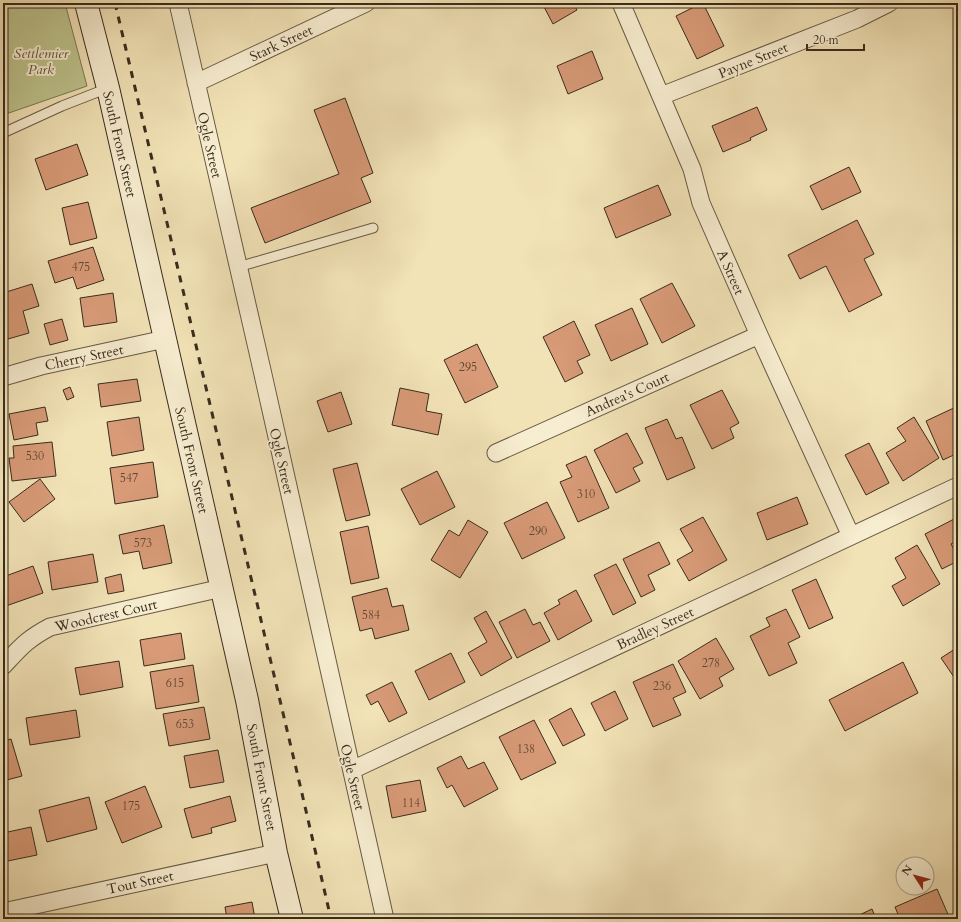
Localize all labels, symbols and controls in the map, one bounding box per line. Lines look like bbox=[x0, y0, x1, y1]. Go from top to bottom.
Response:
street label: Stark Street bbox=[247, 20, 316, 66]
scale bar bbox=[807, 26, 864, 52]
text: 20 m bbox=[813, 32, 840, 48]
street label: Payne Street bbox=[716, 38, 791, 83]
park label: Settlemier Park bbox=[14, 44, 69, 79]
street label: South Front Street bbox=[98, 89, 141, 200]
street label: Ogle Street bbox=[193, 110, 226, 181]
street label: A Street bbox=[712, 247, 749, 298]
house number: 475 bbox=[72, 259, 90, 275]
street label: Cherry Street bbox=[43, 340, 126, 375]
house number: 295 bbox=[459, 359, 477, 375]
street label: Andrea's Court bbox=[582, 367, 673, 421]
street label: South Front Street bbox=[170, 405, 213, 516]
street label: Ogle Street bbox=[265, 426, 298, 497]
house number: 530 bbox=[26, 448, 44, 464]
house number: 547 bbox=[120, 470, 138, 486]
house number: 310 bbox=[577, 486, 595, 502]
house number: 290 bbox=[529, 523, 547, 539]
house number: 573 bbox=[134, 535, 152, 551]
street label: Woodcrest Court bbox=[52, 594, 160, 637]
street label: Bradley Street bbox=[614, 602, 697, 655]
house number: 584 bbox=[362, 607, 380, 623]
house number: 278 bbox=[702, 655, 720, 671]
house number: 615 bbox=[166, 675, 184, 691]
house number: 236 bbox=[653, 678, 671, 694]
house number: 653 bbox=[176, 716, 194, 732]
street label: South Front Street bbox=[242, 722, 281, 833]
house number: 138 bbox=[517, 741, 535, 757]
street label: Ogle Street bbox=[336, 742, 369, 813]
house number: 114 bbox=[402, 795, 420, 811]
house number: 175 bbox=[122, 798, 140, 814]
north arrow bbox=[895, 856, 935, 896]
text: N bbox=[898, 862, 916, 879]
street label: Tout Street bbox=[105, 866, 176, 899]

